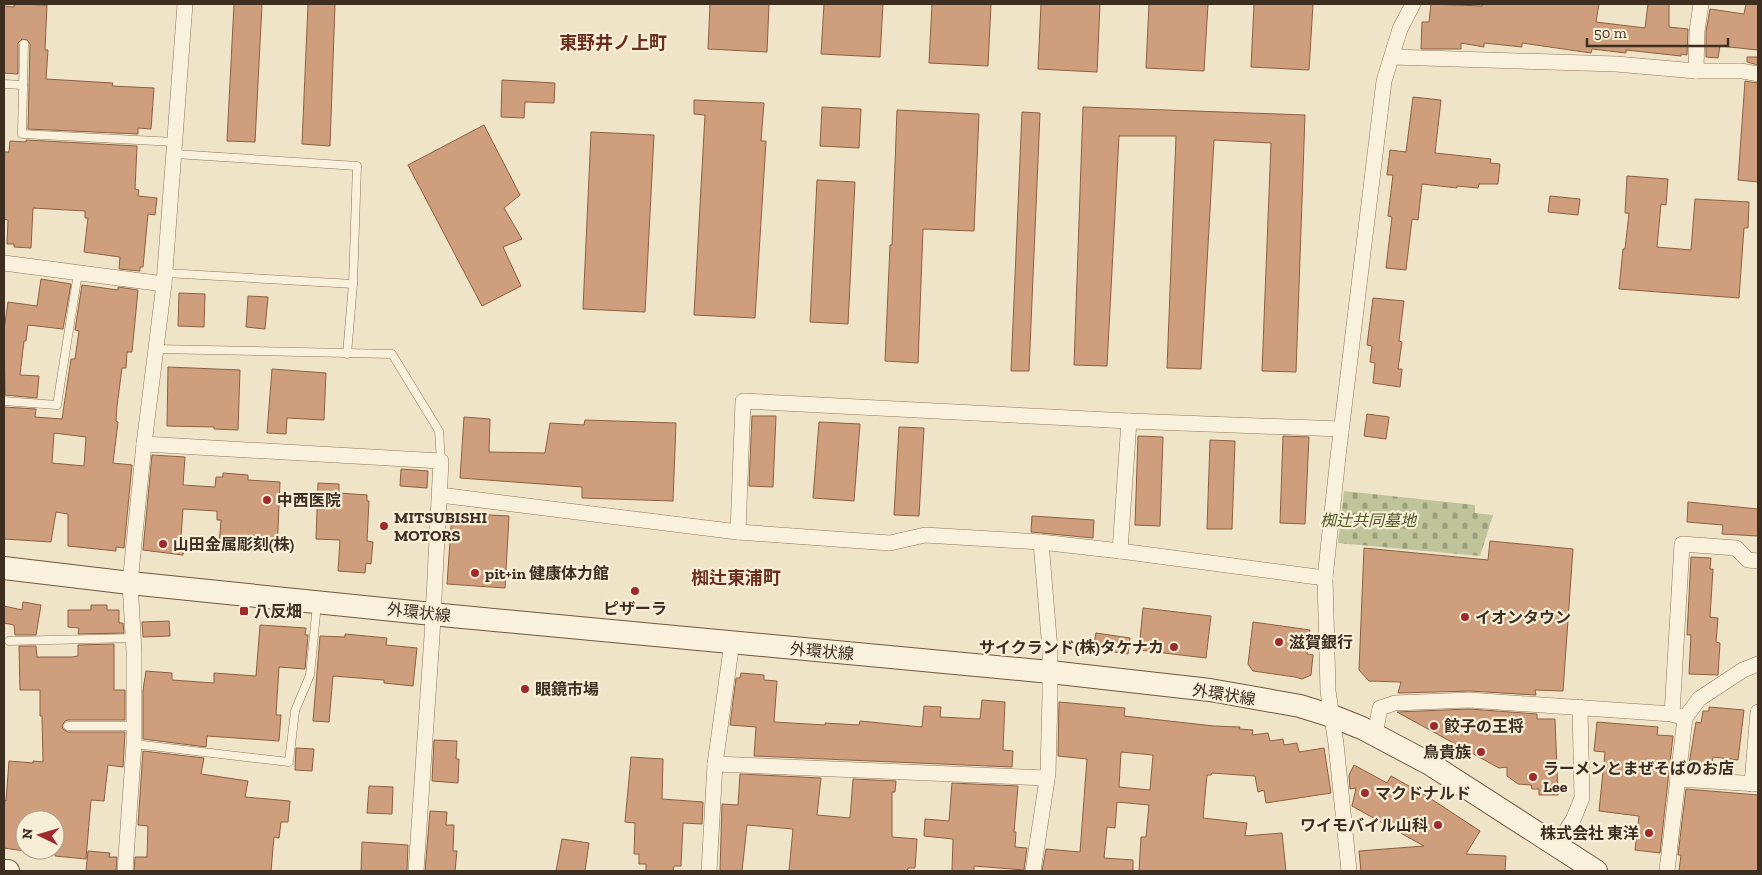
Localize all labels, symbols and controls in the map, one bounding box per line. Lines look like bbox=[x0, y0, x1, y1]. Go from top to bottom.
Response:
scale bar bbox=[1587, 15, 1728, 47]
text: 50 m bbox=[1594, 24, 1627, 42]
district label: 東野井ノ上町 bbox=[559, 32, 667, 54]
place label: 中西医院 bbox=[277, 491, 341, 510]
marker: 中西医院 bbox=[261, 494, 273, 506]
place label: MITSUBISHI MOTORS bbox=[394, 508, 488, 545]
park label: 椥辻共同墓地 bbox=[1320, 511, 1418, 530]
marker: MITSUBISHI MOTORS bbox=[378, 520, 390, 532]
place label: 山田金属彫刻(株) bbox=[173, 535, 295, 554]
marker: 山田金属彫刻(株) bbox=[157, 538, 169, 550]
place label: pit+in 健康体力館 bbox=[485, 564, 609, 583]
marker: pit+in 健康体力館 bbox=[469, 567, 481, 579]
district label: 椥辻東浦町 bbox=[691, 567, 781, 589]
marker: ピザーラ bbox=[629, 585, 641, 597]
place label: ピザーラ bbox=[603, 599, 667, 618]
street label: 外環状線 bbox=[386, 600, 452, 625]
place label: 八反畑 bbox=[254, 602, 302, 621]
marker: 八反畑 bbox=[238, 605, 250, 617]
place label: イオンタウン bbox=[1475, 608, 1571, 627]
marker: イオンタウン bbox=[1459, 611, 1471, 623]
place label: 滋賀銀行 bbox=[1289, 633, 1353, 652]
marker: 滋賀銀行 bbox=[1273, 636, 1285, 648]
place label: サイクランド(株)タケナカ bbox=[979, 638, 1164, 657]
street label: 外環状線 bbox=[789, 639, 855, 664]
marker: サイクランド(株)タケナカ bbox=[1168, 641, 1180, 653]
place label: 眼鏡市場 bbox=[535, 680, 599, 699]
street label: 外環状線 bbox=[1191, 680, 1257, 709]
marker: 眼鏡市場 bbox=[519, 683, 531, 695]
place label: 餃子の王将 bbox=[1444, 717, 1524, 736]
marker: 餃子の王将 bbox=[1428, 720, 1440, 732]
place label: 鳥貴族 bbox=[1423, 743, 1471, 762]
marker: 鳥貴族 bbox=[1475, 746, 1487, 758]
place label: ラーメンとまぜそばのお店 Lee bbox=[1543, 759, 1734, 796]
marker: ラーメンとまぜそばのお店 Lee bbox=[1527, 771, 1539, 783]
place label: マクドナルド bbox=[1375, 784, 1471, 803]
marker: マクドナルド bbox=[1359, 787, 1371, 799]
north arrow bbox=[15, 810, 65, 860]
place label: ワイモバイル山科 bbox=[1300, 816, 1428, 835]
marker: ワイモバイル山科 bbox=[1432, 819, 1444, 831]
place label: 株式会社 東洋 bbox=[1540, 824, 1639, 843]
marker: 株式会社 東洋 bbox=[1643, 827, 1655, 839]
text: N bbox=[19, 828, 37, 840]

